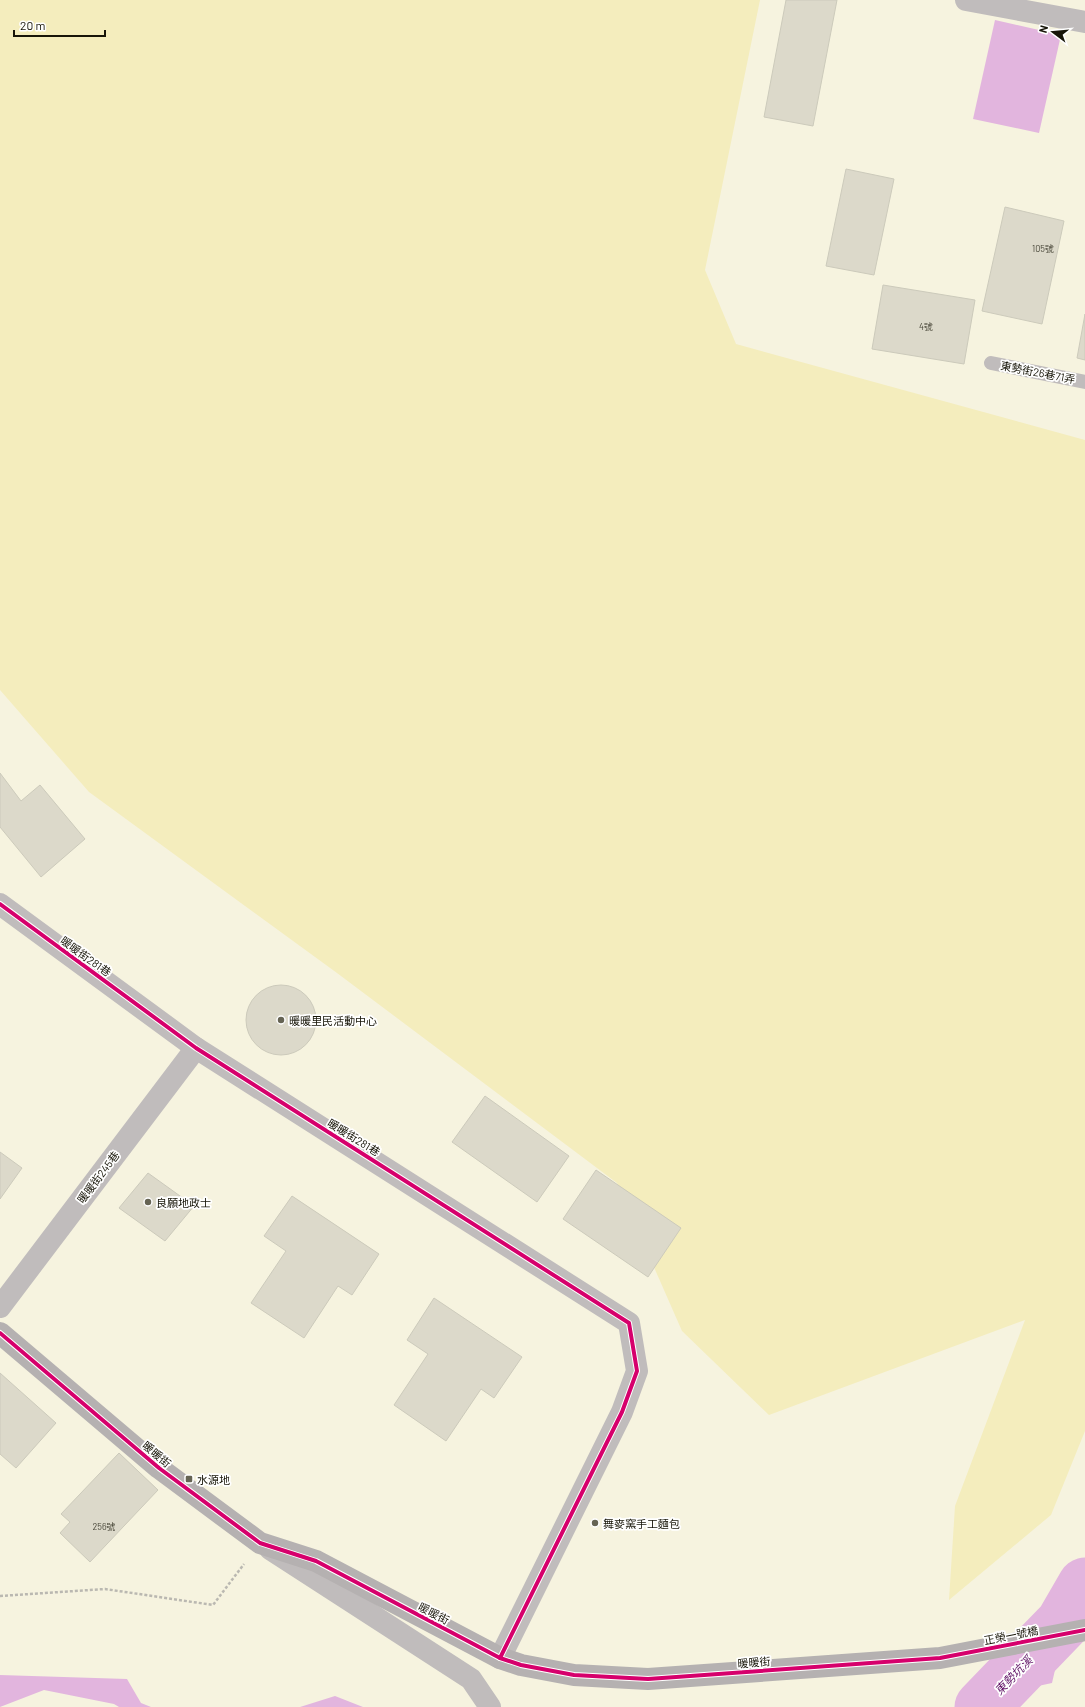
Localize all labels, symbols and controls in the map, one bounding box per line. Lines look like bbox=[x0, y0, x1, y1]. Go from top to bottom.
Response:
scale bar bbox=[14, 12, 105, 38]
north arrow bbox=[1033, 12, 1073, 52]
text: 20 m bbox=[20, 18, 46, 32]
text: N bbox=[1036, 24, 1050, 34]
house number: 105號 bbox=[1032, 243, 1054, 254]
house number: 4號 bbox=[919, 321, 933, 332]
street label: 東勢街26巷71弄 bbox=[1000, 358, 1076, 386]
street label: 暖暖街281巷 bbox=[58, 933, 114, 979]
place label: 暖暖里民活動中心 bbox=[289, 1014, 377, 1027]
marker: 暖暖里民活動中心 bbox=[276, 1015, 286, 1025]
street label: 暖暖街281巷 bbox=[325, 1116, 383, 1158]
street label: 暖暖街245巷 bbox=[74, 1148, 122, 1206]
place label: 良願地政士 bbox=[156, 1196, 211, 1209]
marker: 良願地政士 bbox=[143, 1197, 153, 1207]
street label: 暖暖街 bbox=[140, 1438, 174, 1470]
place label: 水源地 bbox=[197, 1473, 230, 1486]
marker: 水源地 bbox=[184, 1474, 194, 1484]
place label: 舞麥窯手工麵包 bbox=[603, 1517, 680, 1530]
marker: 舞麥窯手工麵包 bbox=[590, 1518, 600, 1528]
house number: 256號 bbox=[92, 1521, 116, 1532]
street label: 暖暖街 bbox=[416, 1600, 452, 1626]
street label: 正榮一號橋 bbox=[983, 1623, 1039, 1647]
water label: 東勢坑溪 bbox=[991, 1651, 1036, 1697]
street label: 暖暖街 bbox=[737, 1654, 771, 1670]

